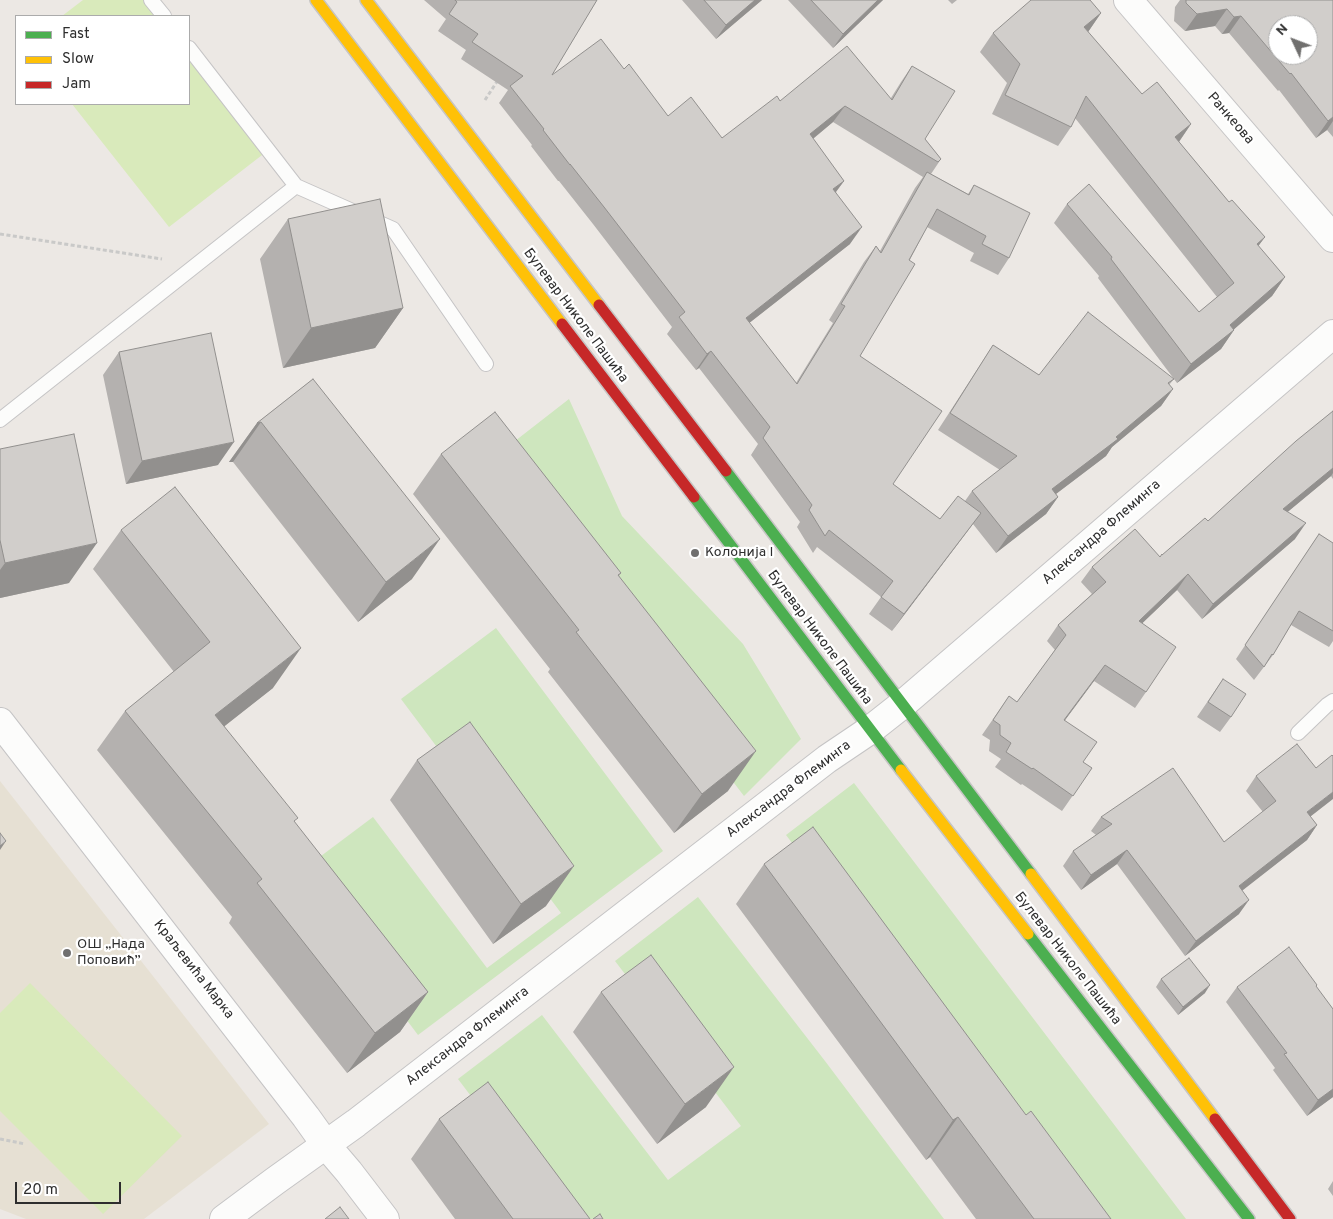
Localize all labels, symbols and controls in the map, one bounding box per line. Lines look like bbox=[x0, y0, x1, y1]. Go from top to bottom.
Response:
legend bbox=[15, 15, 190, 105]
north arrow bbox=[1268, 15, 1318, 65]
text: N bbox=[1273, 21, 1292, 40]
text: Fast bbox=[62, 25, 90, 44]
text: Slow bbox=[62, 50, 94, 69]
text: Jam bbox=[62, 75, 91, 94]
street label: Ранкеова bbox=[1203, 90, 1257, 148]
street label: Булевар Николе Пашића bbox=[519, 246, 631, 386]
street label: Александра Флеминга bbox=[1039, 477, 1165, 589]
place label: Колонија I bbox=[705, 545, 773, 561]
marker: Колонија I bbox=[689, 547, 701, 559]
street label: Булевар Николе Пашића bbox=[763, 568, 875, 708]
street label: Александра Флеминга bbox=[724, 738, 854, 842]
street label: Булевар Николе Пашића bbox=[1010, 889, 1124, 1029]
street label: Краљевића Марка bbox=[149, 917, 237, 1023]
place label: ОШ „Нада Поповић” bbox=[77, 937, 145, 970]
marker: ОШ „Нада Поповић” bbox=[61, 947, 73, 959]
street label: Александра Флеминга bbox=[403, 984, 533, 1090]
scale bar bbox=[18, 1172, 124, 1204]
text: 20 m bbox=[23, 1181, 58, 1200]

